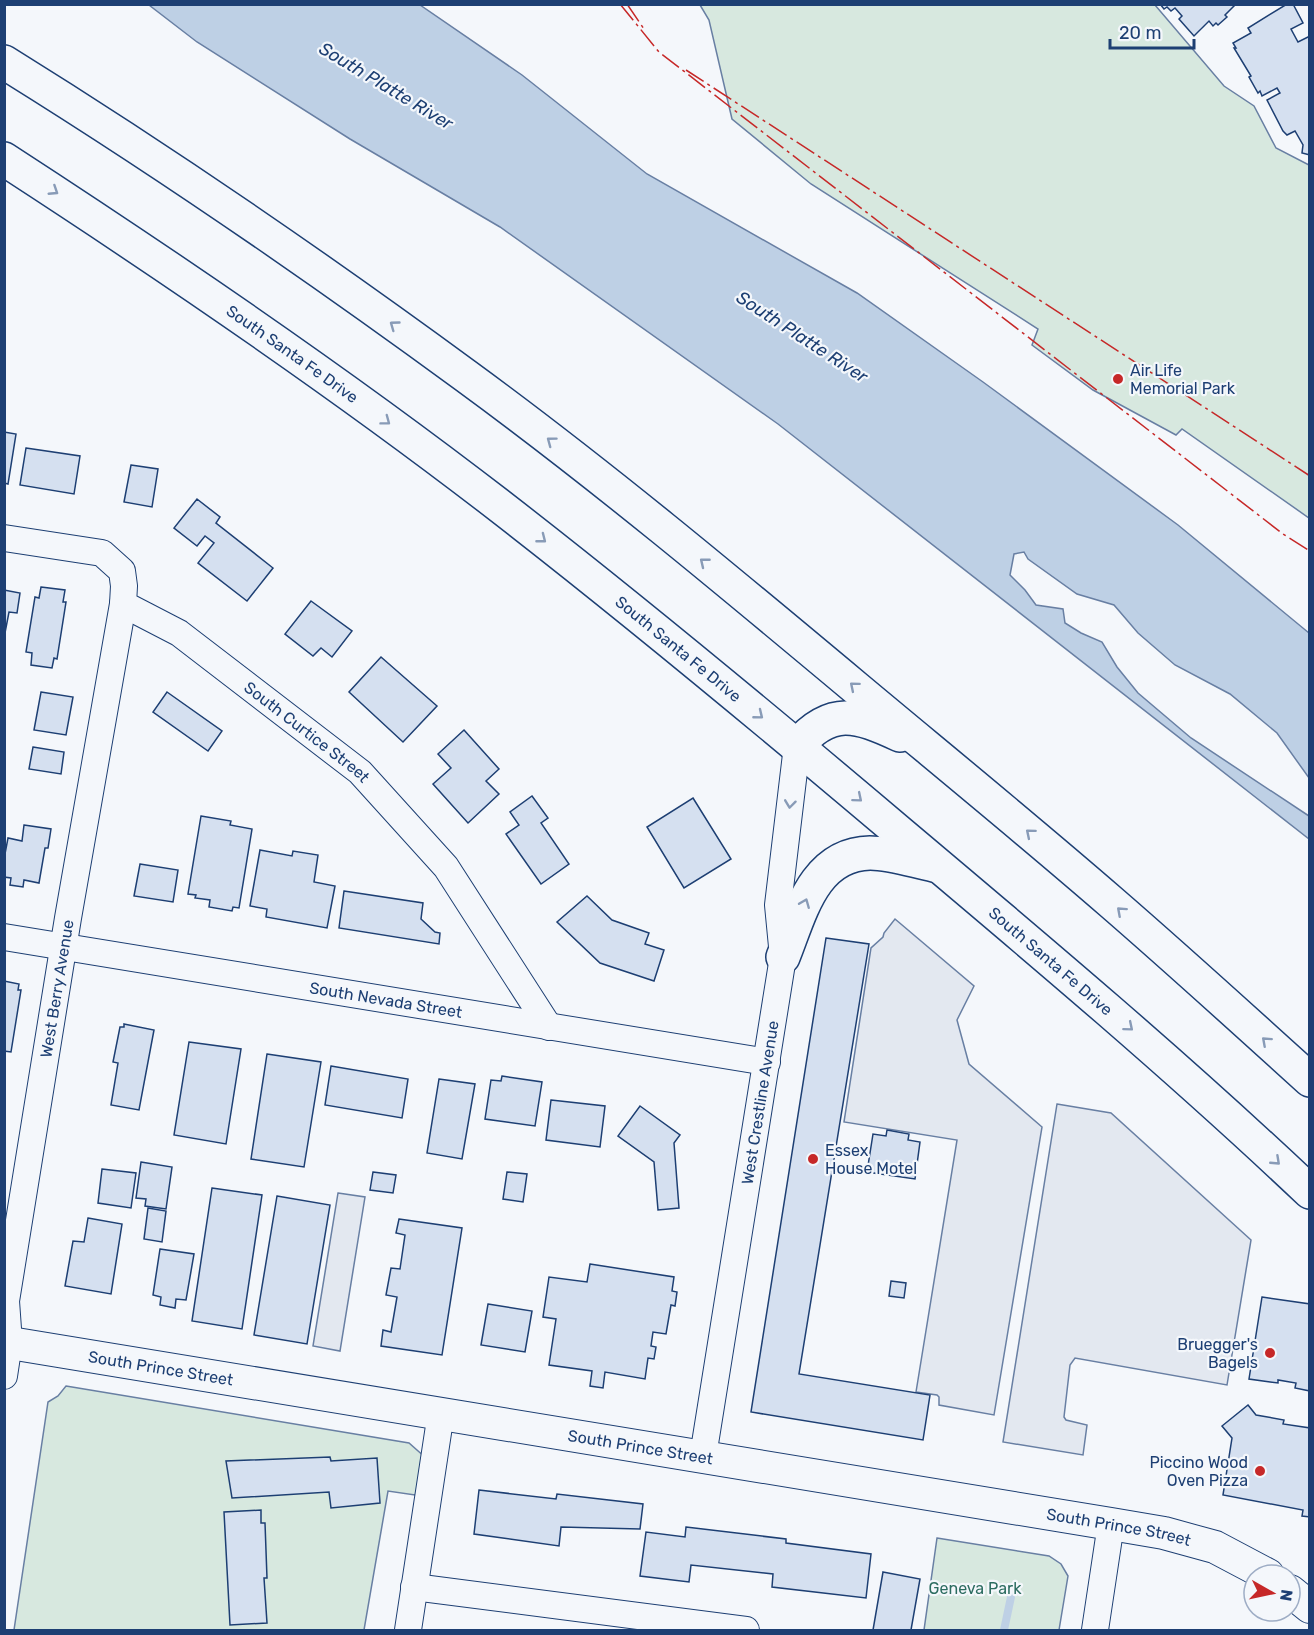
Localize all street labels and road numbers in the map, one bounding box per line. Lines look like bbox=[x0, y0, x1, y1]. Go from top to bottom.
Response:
street label: South Santa Fe Drive bbox=[223, 301, 362, 407]
street label: South Santa Fe Drive bbox=[612, 592, 745, 706]
street label: South Curtice Street bbox=[241, 677, 374, 786]
street label: South Santa Fe Drive bbox=[985, 903, 1117, 1019]
street label: West Berry Avenue bbox=[36, 918, 77, 1059]
street label: South Nevada Street bbox=[308, 978, 464, 1021]
street label: West Crestline Avenue bbox=[737, 1019, 782, 1186]
street label: South Prince Street bbox=[87, 1347, 235, 1389]
street label: South Prince Street bbox=[567, 1425, 714, 1468]
street label: South Prince Street bbox=[1045, 1504, 1193, 1550]

